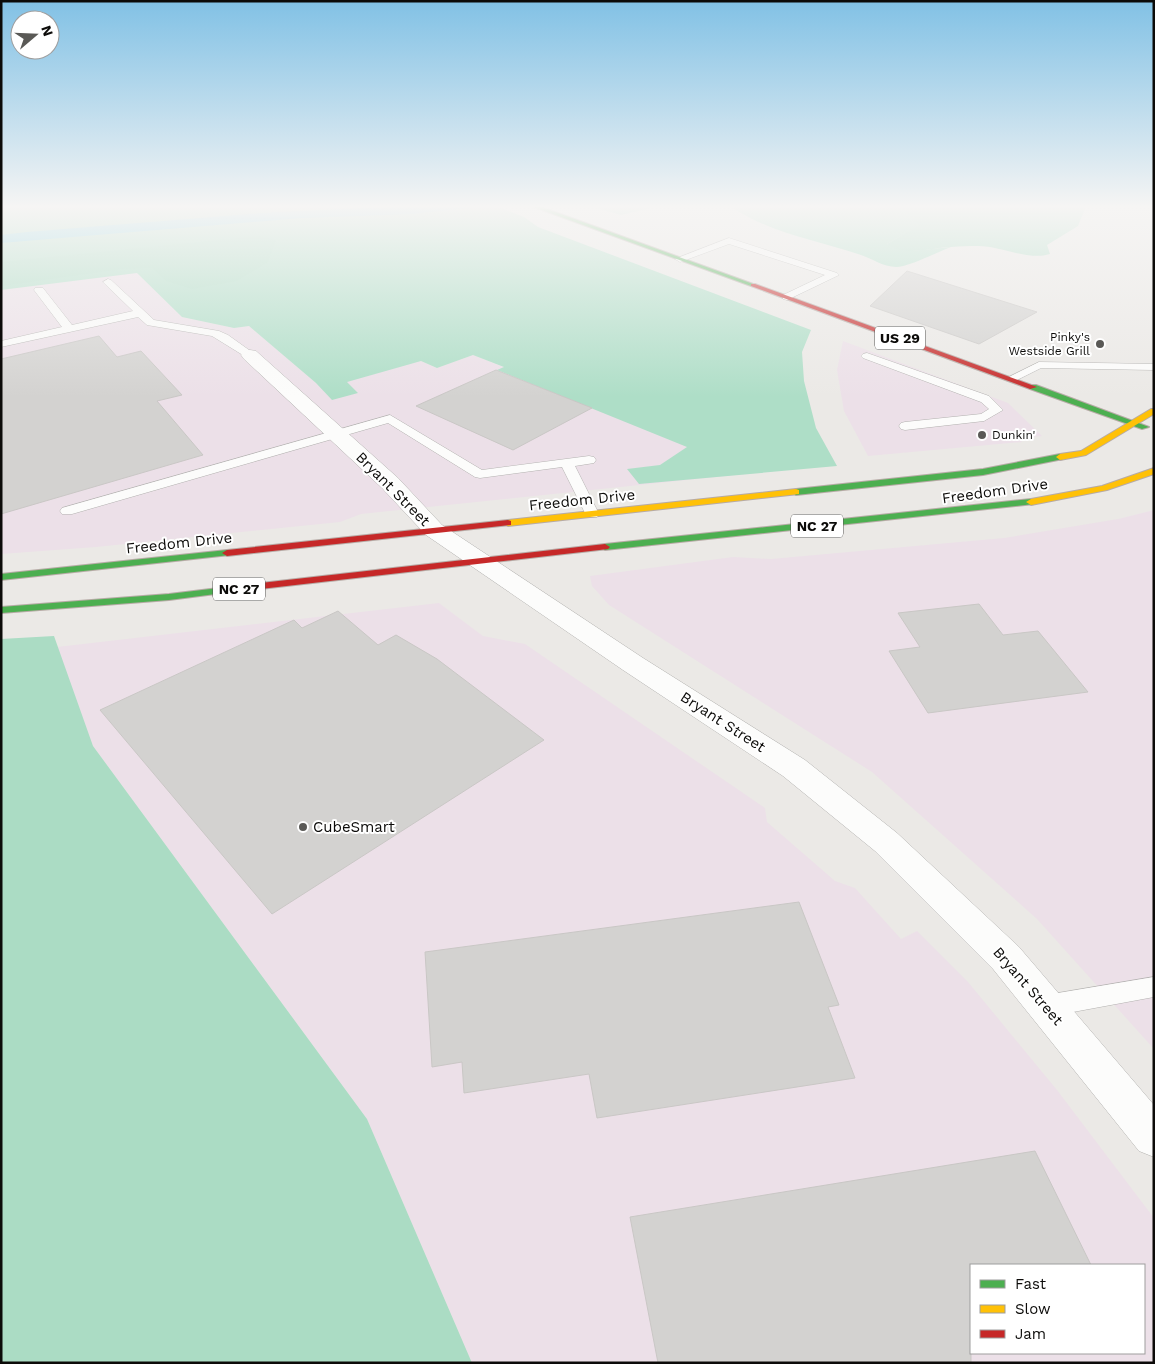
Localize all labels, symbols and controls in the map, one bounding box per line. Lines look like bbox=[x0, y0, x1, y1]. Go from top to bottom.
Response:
north arrow bbox=[10, 10, 60, 60]
text: N bbox=[38, 23, 57, 38]
road number: US 29 bbox=[875, 326, 925, 349]
place label: Pinky's Westside Grill bbox=[1008, 330, 1090, 358]
marker: Pinky's Westside Grill bbox=[1094, 338, 1106, 350]
place label: Dunkin' bbox=[992, 428, 1036, 442]
marker: Dunkin' bbox=[976, 429, 988, 441]
street label: Bryant Street bbox=[352, 448, 434, 530]
street label: Freedom Drive bbox=[941, 475, 1049, 507]
street label: Freedom Drive bbox=[528, 485, 636, 515]
road number: NC 27 bbox=[791, 514, 843, 538]
street label: Freedom Drive bbox=[125, 528, 233, 558]
road number: NC 27 bbox=[213, 578, 265, 600]
street label: Bryant Street bbox=[677, 688, 769, 757]
place label: CubeSmart bbox=[313, 818, 396, 836]
marker: CubeSmart bbox=[297, 821, 309, 833]
street label: Bryant Street bbox=[989, 943, 1067, 1029]
legend bbox=[970, 1264, 1145, 1354]
text: Fast bbox=[1015, 1275, 1047, 1293]
text: Slow bbox=[1015, 1300, 1051, 1318]
text: Jam bbox=[1015, 1325, 1046, 1343]

